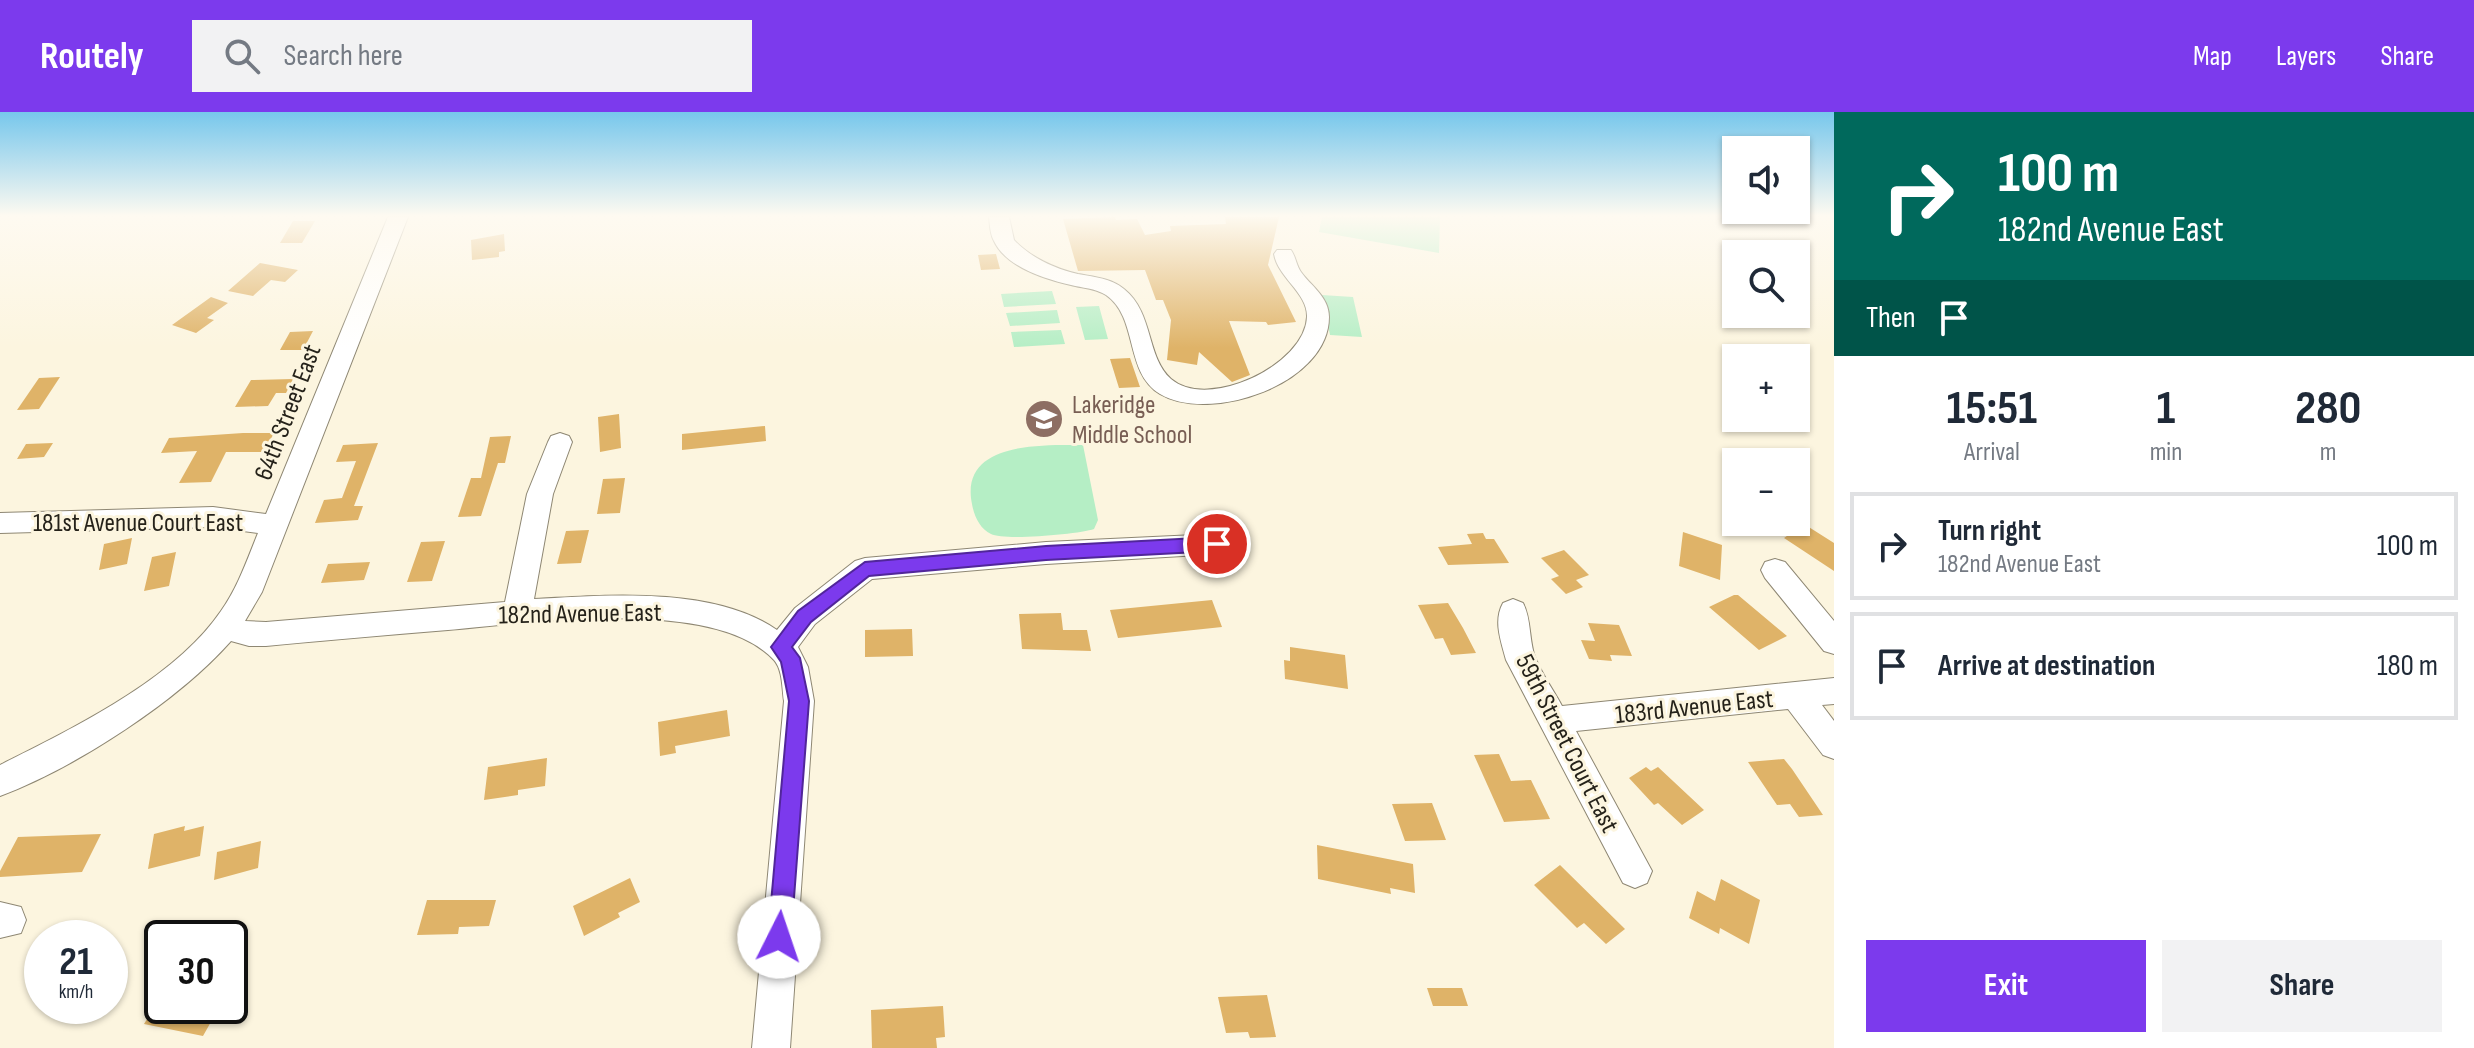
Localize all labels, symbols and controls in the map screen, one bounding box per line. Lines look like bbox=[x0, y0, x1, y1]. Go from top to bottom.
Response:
search box bbox=[192, 20, 752, 92]
text: Routely bbox=[40, 34, 144, 79]
icon: search bbox=[220, 34, 264, 78]
text: Search here bbox=[284, 38, 403, 74]
text: Map bbox=[2193, 40, 2232, 73]
text: Layers bbox=[2276, 40, 2336, 73]
text: Share bbox=[2380, 40, 2434, 73]
map controls bbox=[1722, 136, 1810, 536]
button: sound bbox=[1722, 136, 1810, 224]
text: 100 m bbox=[1998, 141, 2119, 208]
icon: right bbox=[1866, 144, 1970, 248]
text: 182nd Avenue East bbox=[1998, 209, 2224, 252]
button: search bbox=[1722, 240, 1810, 328]
icon: arrive bbox=[1932, 296, 1976, 340]
text: Then bbox=[1866, 300, 1916, 336]
street label: 64th Street East bbox=[248, 340, 328, 485]
button: + bbox=[1722, 344, 1810, 432]
text: 15:51 bbox=[1947, 380, 2037, 437]
text: 1 bbox=[2157, 380, 2175, 437]
text: 280 bbox=[2295, 380, 2361, 437]
place label: Lakeridge Middle School bbox=[1072, 390, 1192, 451]
school or university icon: Lakeridge Middle School bbox=[1023, 398, 1065, 440]
text: Arrival bbox=[1964, 437, 2020, 468]
text: min bbox=[2150, 437, 2182, 468]
text: m bbox=[2320, 437, 2336, 468]
button: − bbox=[1722, 448, 1810, 536]
street label: 181st Avenue Court East bbox=[33, 508, 243, 539]
pin bbox=[1183, 510, 1251, 578]
text: Turn right bbox=[1938, 513, 2041, 549]
icon: arrive bbox=[1195, 522, 1239, 566]
icon: right bbox=[1870, 524, 1914, 568]
text: 100 m bbox=[2377, 528, 2438, 564]
text: 182nd Avenue East bbox=[1938, 549, 2101, 580]
street label: 182nd Avenue East bbox=[498, 598, 662, 631]
icon: arrive bbox=[1870, 644, 1914, 688]
text: Arrive at destination bbox=[1938, 648, 2155, 684]
text: 180 m bbox=[2377, 648, 2438, 684]
street label: 59th Street Court East bbox=[1508, 649, 1625, 838]
street label: 183rd Avenue East bbox=[1614, 684, 1775, 731]
position arrow bbox=[737, 895, 821, 979]
speed limit sign: 30 bbox=[144, 920, 248, 1024]
text: 21 bbox=[59, 938, 93, 986]
button: Exit bbox=[1866, 940, 2146, 1032]
button: Share bbox=[2162, 940, 2442, 1032]
text: km/h bbox=[59, 980, 93, 1004]

